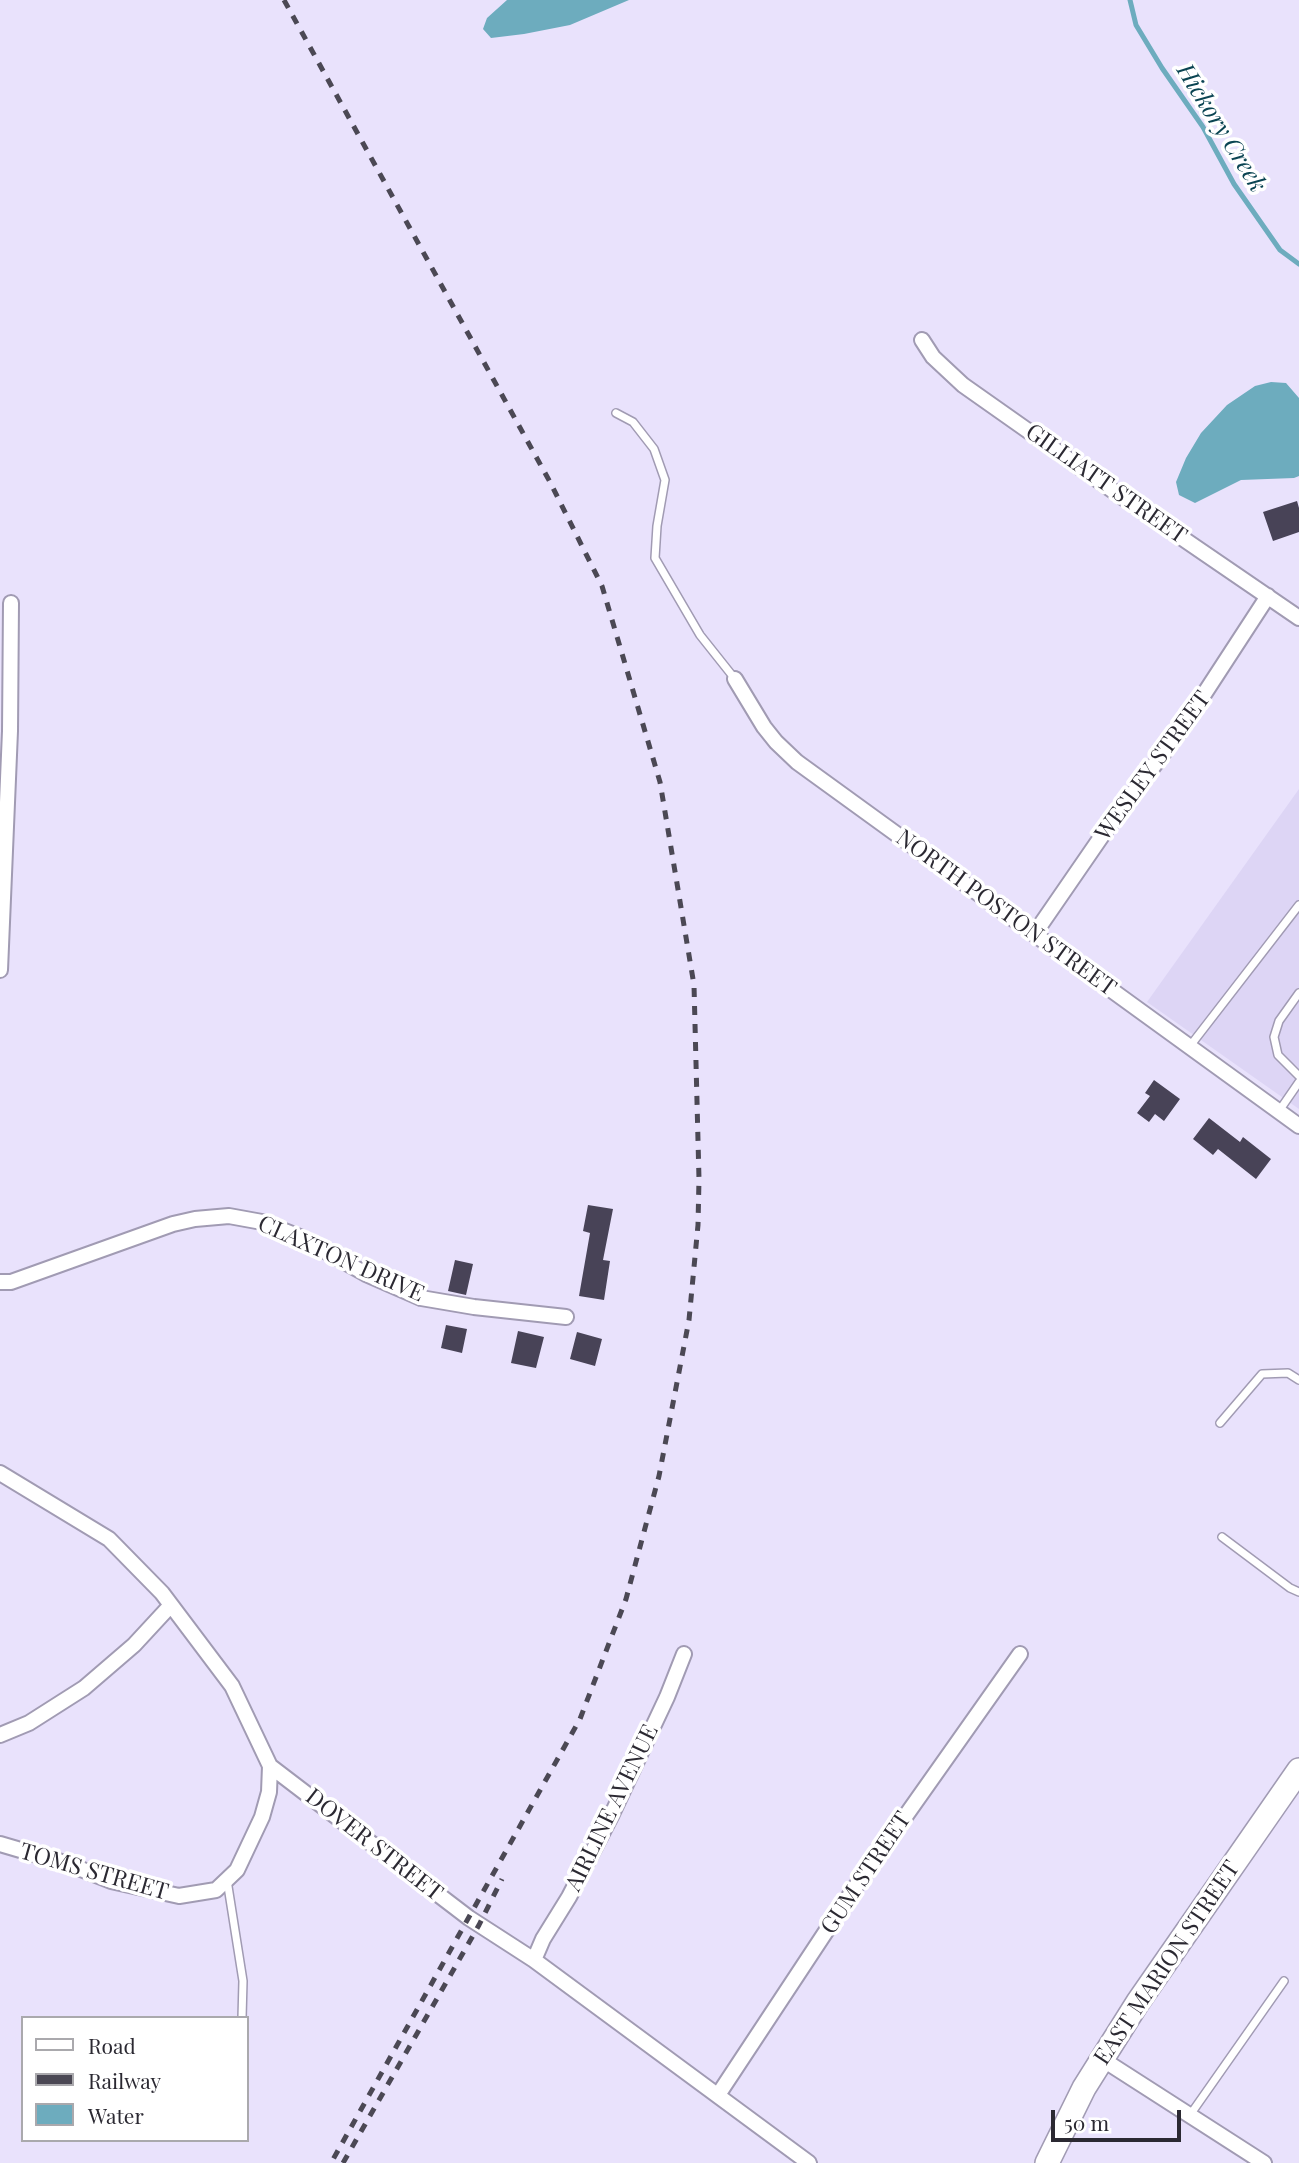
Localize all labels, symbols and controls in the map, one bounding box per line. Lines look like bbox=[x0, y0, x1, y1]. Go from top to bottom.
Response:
water label: Hickory Creek bbox=[1170, 58, 1272, 198]
street label: GILLIATT STREET bbox=[1020, 418, 1192, 550]
street label: WESLEY STREET bbox=[1090, 686, 1216, 846]
street label: NORTH POSTON STREET bbox=[891, 824, 1121, 1002]
street label: CLAXTON DRIVE bbox=[254, 1210, 428, 1308]
street label: AIRLINE AVENUE bbox=[560, 1720, 664, 1896]
street label: DOVER STREET bbox=[300, 1783, 448, 1907]
street label: GUM STREET bbox=[815, 1807, 917, 1939]
street label: TOMS STREET bbox=[17, 1838, 171, 1906]
street label: EAST MARION STREET bbox=[1088, 1856, 1246, 2070]
legend bbox=[21, 2016, 248, 2142]
text: Road bbox=[88, 2031, 136, 2059]
text: Railway bbox=[88, 2066, 161, 2094]
scale bar bbox=[1054, 2096, 1184, 2140]
text: Water bbox=[88, 2101, 144, 2129]
text: 50 m bbox=[1064, 2108, 1109, 2136]

